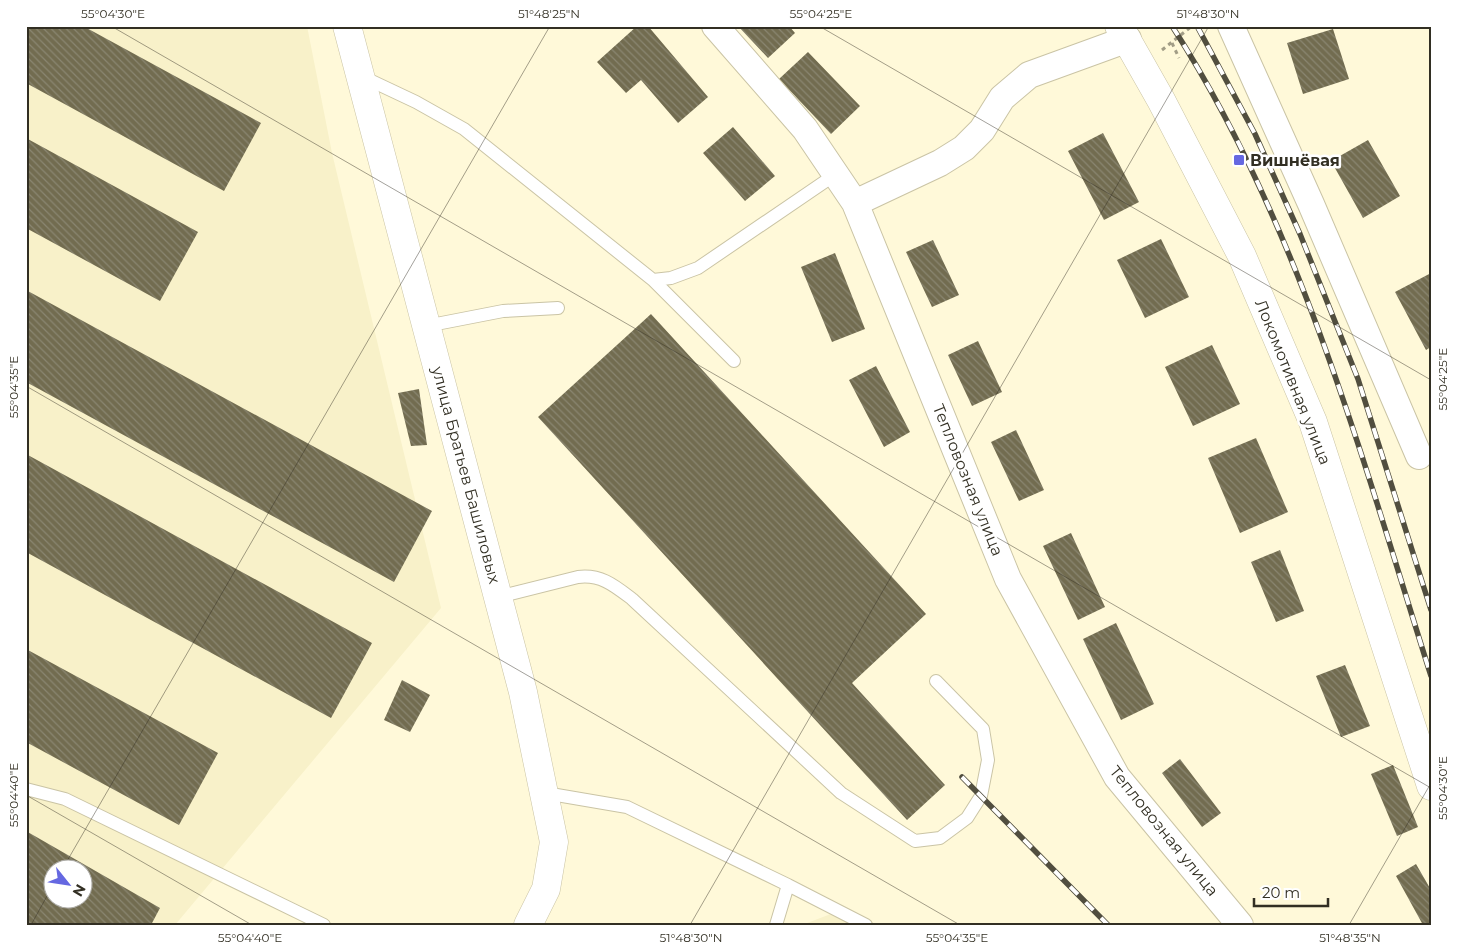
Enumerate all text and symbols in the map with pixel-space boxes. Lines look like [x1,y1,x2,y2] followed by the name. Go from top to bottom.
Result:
[81,6,145,21] text: 55°04'30"E
[518,6,580,21] text: 51°48'25"N
[790,6,852,21] text: 55°04'25"E
[1176,6,1240,21] text: 51°48'30"N
[1250,151,1340,170] place label: Вишнёвая
[1232,153,1246,167] marker: Вишнёвая
[1251,297,1335,467] street label: Локомотивная улица
[1435,348,1450,410] text: 55°04'25"E
[6,356,21,418] text: 55°04'35"E
[428,363,504,586] street label: улица Братьев Башиловых
[929,401,1007,559] street label: Тепловозная улица
[1435,756,1450,820] text: 55°04'30"E
[1106,762,1222,900] street label: Тепловозная улица
[6,763,21,827] text: 55°04'40"E
[42,858,92,908] north arrow
[1254,876,1328,908] scale bar
[69,881,90,900] text: N
[1262,883,1300,902] text: 20 m
[218,930,282,945] text: 55°04'40"E
[659,930,723,945] text: 51°48'30"N
[926,930,988,945] text: 55°04'35"E
[1319,930,1381,945] text: 51°48'35"N

